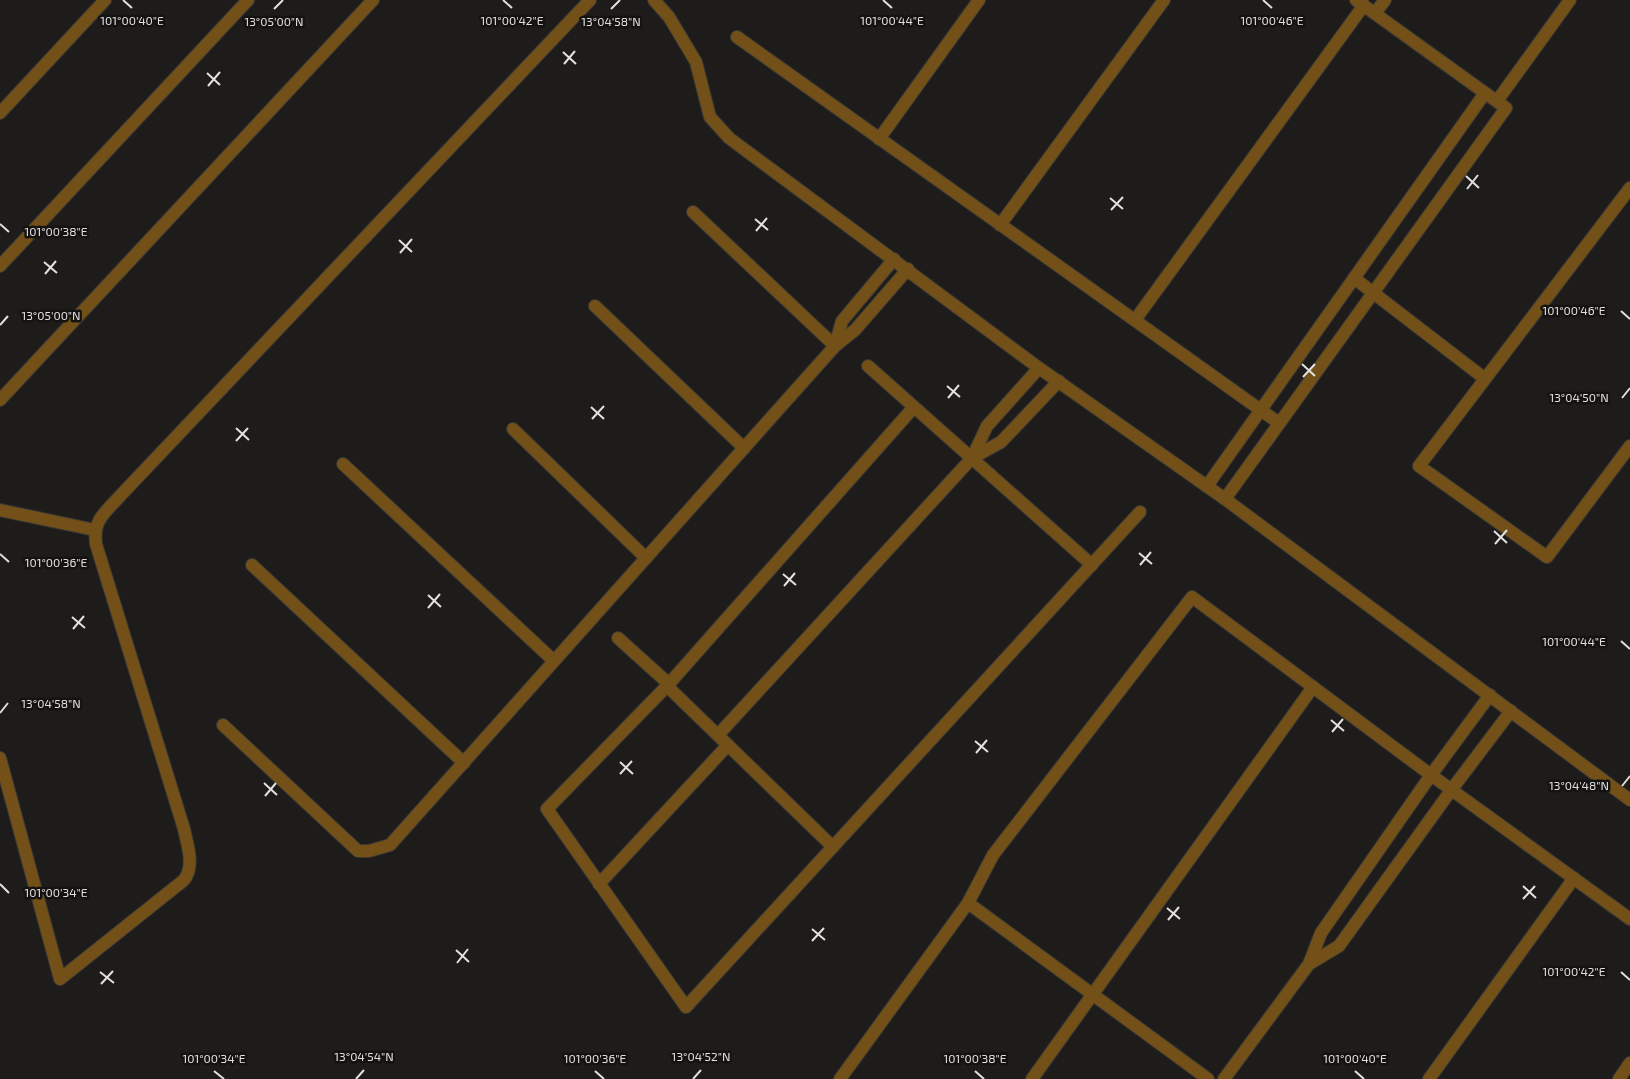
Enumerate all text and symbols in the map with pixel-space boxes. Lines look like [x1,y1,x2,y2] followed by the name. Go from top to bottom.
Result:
[100,13,164,27] text: 101°00'40"E
[481,13,544,27] text: 101°00'42"E
[860,13,924,27] text: 101°00'44"E
[1240,13,1304,27] text: 101°00'46"E
[244,14,304,28] text: 13°05'00"N
[581,14,641,28] text: 13°04'58"N
[24,224,88,238] text: 101°00'38"E
[1542,303,1606,317] text: 101°00'46"E
[21,308,81,322] text: 13°05'00"N
[1549,390,1609,404] text: 13°04'50"N
[25,555,88,569] text: 101°00'36"E
[1542,634,1606,648] text: 101°00'44"E
[21,696,81,710] text: 13°04'58"N
[1549,778,1609,792] text: 13°04'48"N
[24,885,88,899] text: 101°00'34"E
[1543,964,1606,978] text: 101°00'42"E
[334,1049,394,1063] text: 13°04'54"N
[672,1049,730,1063] text: 13°04'52"N
[182,1051,246,1065] text: 101°00'34"E
[564,1051,627,1065] text: 101°00'36"E
[943,1051,1007,1065] text: 101°00'38"E
[1323,1051,1387,1065] text: 101°00'40"E

